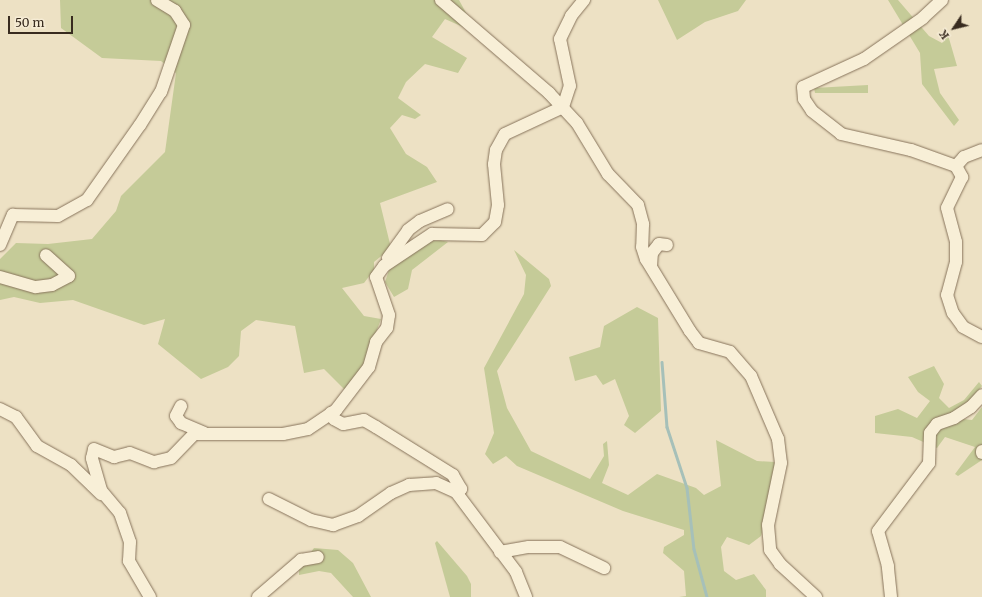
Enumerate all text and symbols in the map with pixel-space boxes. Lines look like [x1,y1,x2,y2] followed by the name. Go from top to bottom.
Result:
[10,8,75,34] scale bar
[934,8,974,48] north arrow
[15,15,44,30] text: 50 m
[936,28,952,42] text: K

